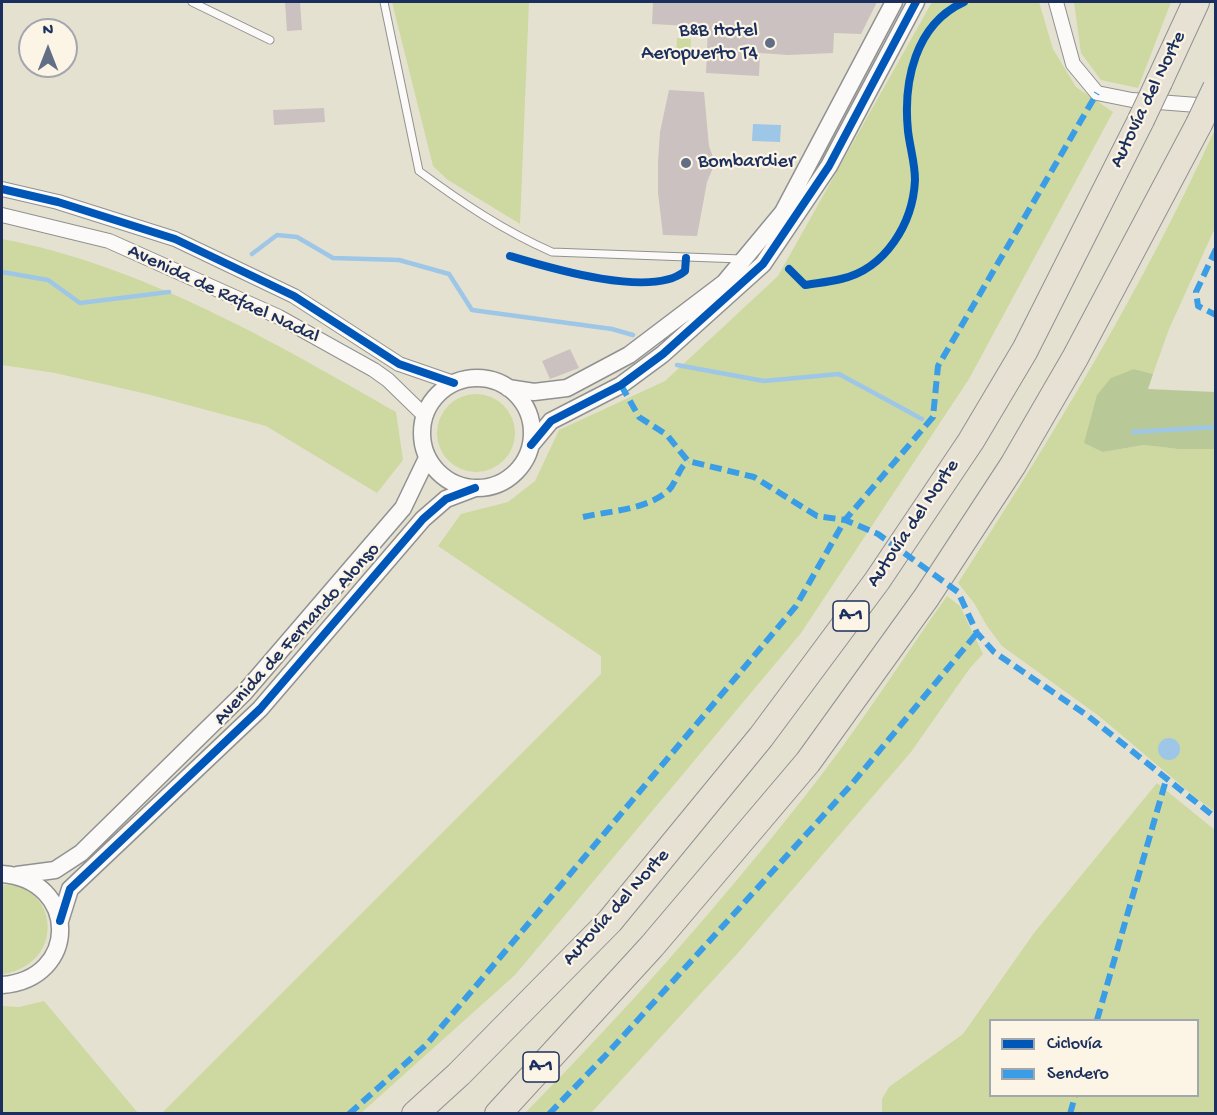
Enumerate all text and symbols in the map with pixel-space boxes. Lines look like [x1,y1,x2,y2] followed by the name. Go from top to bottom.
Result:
[18,18,78,78] north arrow
[641,20,758,67] place label: B&B Hotel Aeropuerto T4
[43,22,53,41] text: N
[1106,28,1192,172] street label: Autovía del Norte
[763,36,777,50] marker: B&B Hotel Aeropuerto T4
[698,151,795,175] place label: Bombardier
[679,156,693,170] marker: Bombardier
[123,240,323,350] street label: Avenida de Rafael Nadal
[862,456,966,592] street label: Autovía del Norte
[210,539,386,731] street label: Avenida de Fernando Alonso
[833,601,869,631] road number: A-1
[558,845,676,971] street label: Autovía del Norte
[989,1019,1199,1097] legend
[1047,1034,1102,1055] text: Ciclovía
[523,1052,559,1082] road number: A-1
[1047,1064,1109,1085] text: Sendero

